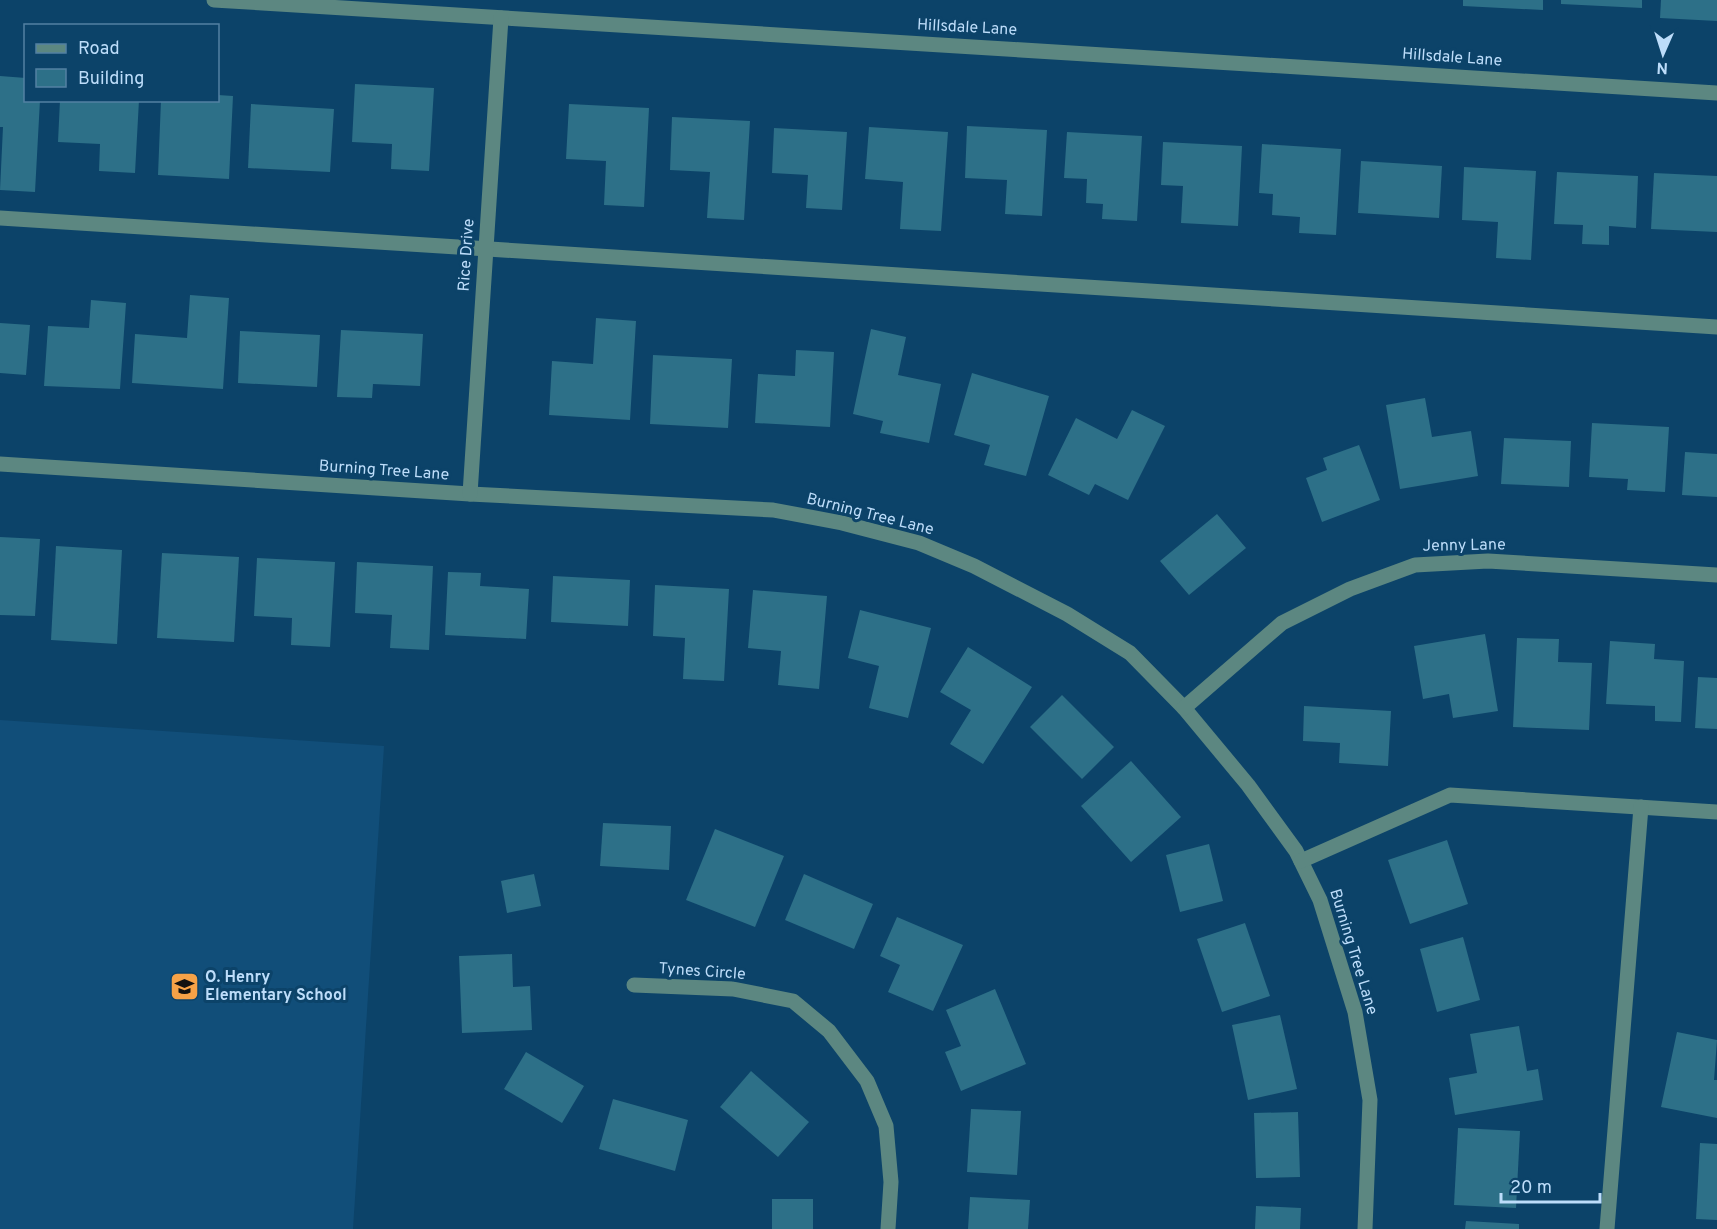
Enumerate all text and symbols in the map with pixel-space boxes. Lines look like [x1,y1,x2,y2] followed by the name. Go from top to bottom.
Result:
[916,15,1018,41] street label: Hillsdale Lane
[24,24,219,102] legend
[1633,24,1693,84] north arrow
[78,38,120,61] text: Road
[1401,45,1503,71] street label: Hillsdale Lane
[1656,57,1669,77] text: N
[78,68,144,91] text: Building
[454,218,480,292] street label: Rice Drive
[318,456,450,486] street label: Burning Tree Lane
[804,489,936,541] street label: Burning Tree Lane
[1422,535,1506,557] street label: Jenny Lane
[1324,887,1382,1017] street label: Burning Tree Lane
[658,959,746,985] street label: Tynes Circle
[205,968,347,1006] place label: O. Henry Elementary School
[168,971,200,1003] school or university icon: O. Henry Elementary School
[1501,1166,1600,1204] scale bar
[1510,1177,1552,1200] text: 20 m

